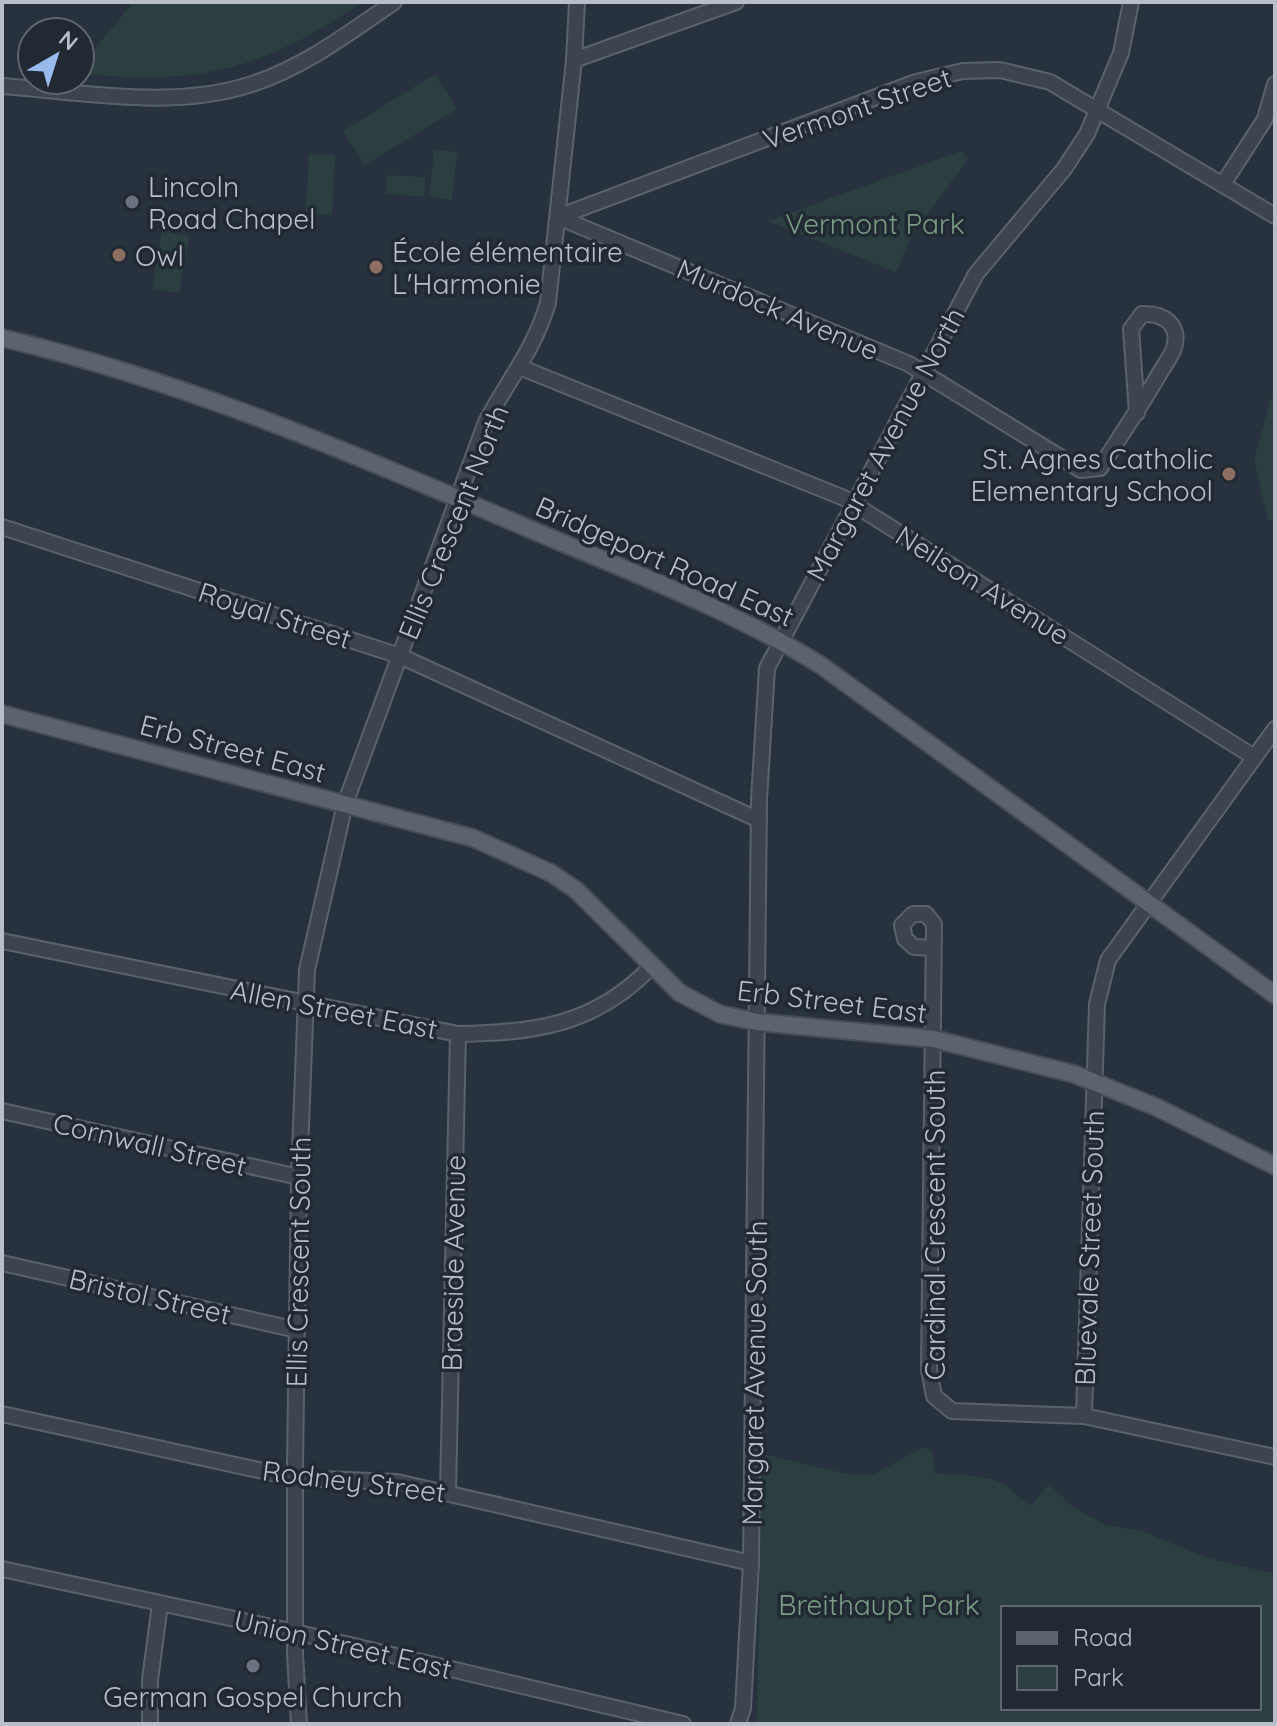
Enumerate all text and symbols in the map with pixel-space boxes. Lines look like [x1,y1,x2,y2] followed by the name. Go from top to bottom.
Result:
[16,16,96,96] north arrow
[53,24,84,56] text: N
[758,59,956,157] street label: Vermont Street
[148,169,316,236] place label: Lincoln Road Chapel
[123,193,141,211] marker: Lincoln Road Chapel
[785,206,965,241] park label: Vermont Park
[392,234,623,301] place label: École élémentaire L'Harmonie
[135,238,184,273] place label: Owl
[110,246,128,264] marker: Owl
[672,251,884,367] street label: Murdock Avenue
[367,258,385,276] marker: École élémentaire L'Harmonie
[798,301,972,587] street label: Margaret Avenue North
[390,400,516,644] street label: Ellis Crescent North
[970,441,1213,508] place label: St. Agnes Catholic Elementary School
[1220,465,1238,483] marker: St. Agnes Catholic Elementary School
[530,488,800,634] street label: Bridgeport Road East
[890,518,1076,652] street label: Neilson Avenue
[194,574,356,656] street label: Royal Street
[136,706,330,790] street label: Erb Street East
[228,972,440,1046] street label: Allen Street East
[735,972,929,1030] street label: Erb Street East
[917,1070,952,1380] street label: Cardinal Crescent South
[50,1105,250,1183] street label: Cornwall Street
[1067,1110,1111,1386] street label: Bluevale Street South
[278,1136,318,1388] street label: Ellis Crescent South
[434,1154,472,1372] street label: Braeside Avenue
[734,1220,774,1526] street label: Margaret Avenue South
[66,1260,234,1332] street label: Bristol Street
[260,1452,448,1510] street label: Rodney Street
[778,1587,980,1622] park label: Breithaupt Park
[231,1602,455,1686] street label: Union Street East
[1001,1606,1261,1710] legend
[1073,1622,1133,1652] text: Road
[244,1657,262,1675] marker: German Gospel Church
[1073,1662,1124,1692] text: Park
[103,1679,403,1714] place label: German Gospel Church

